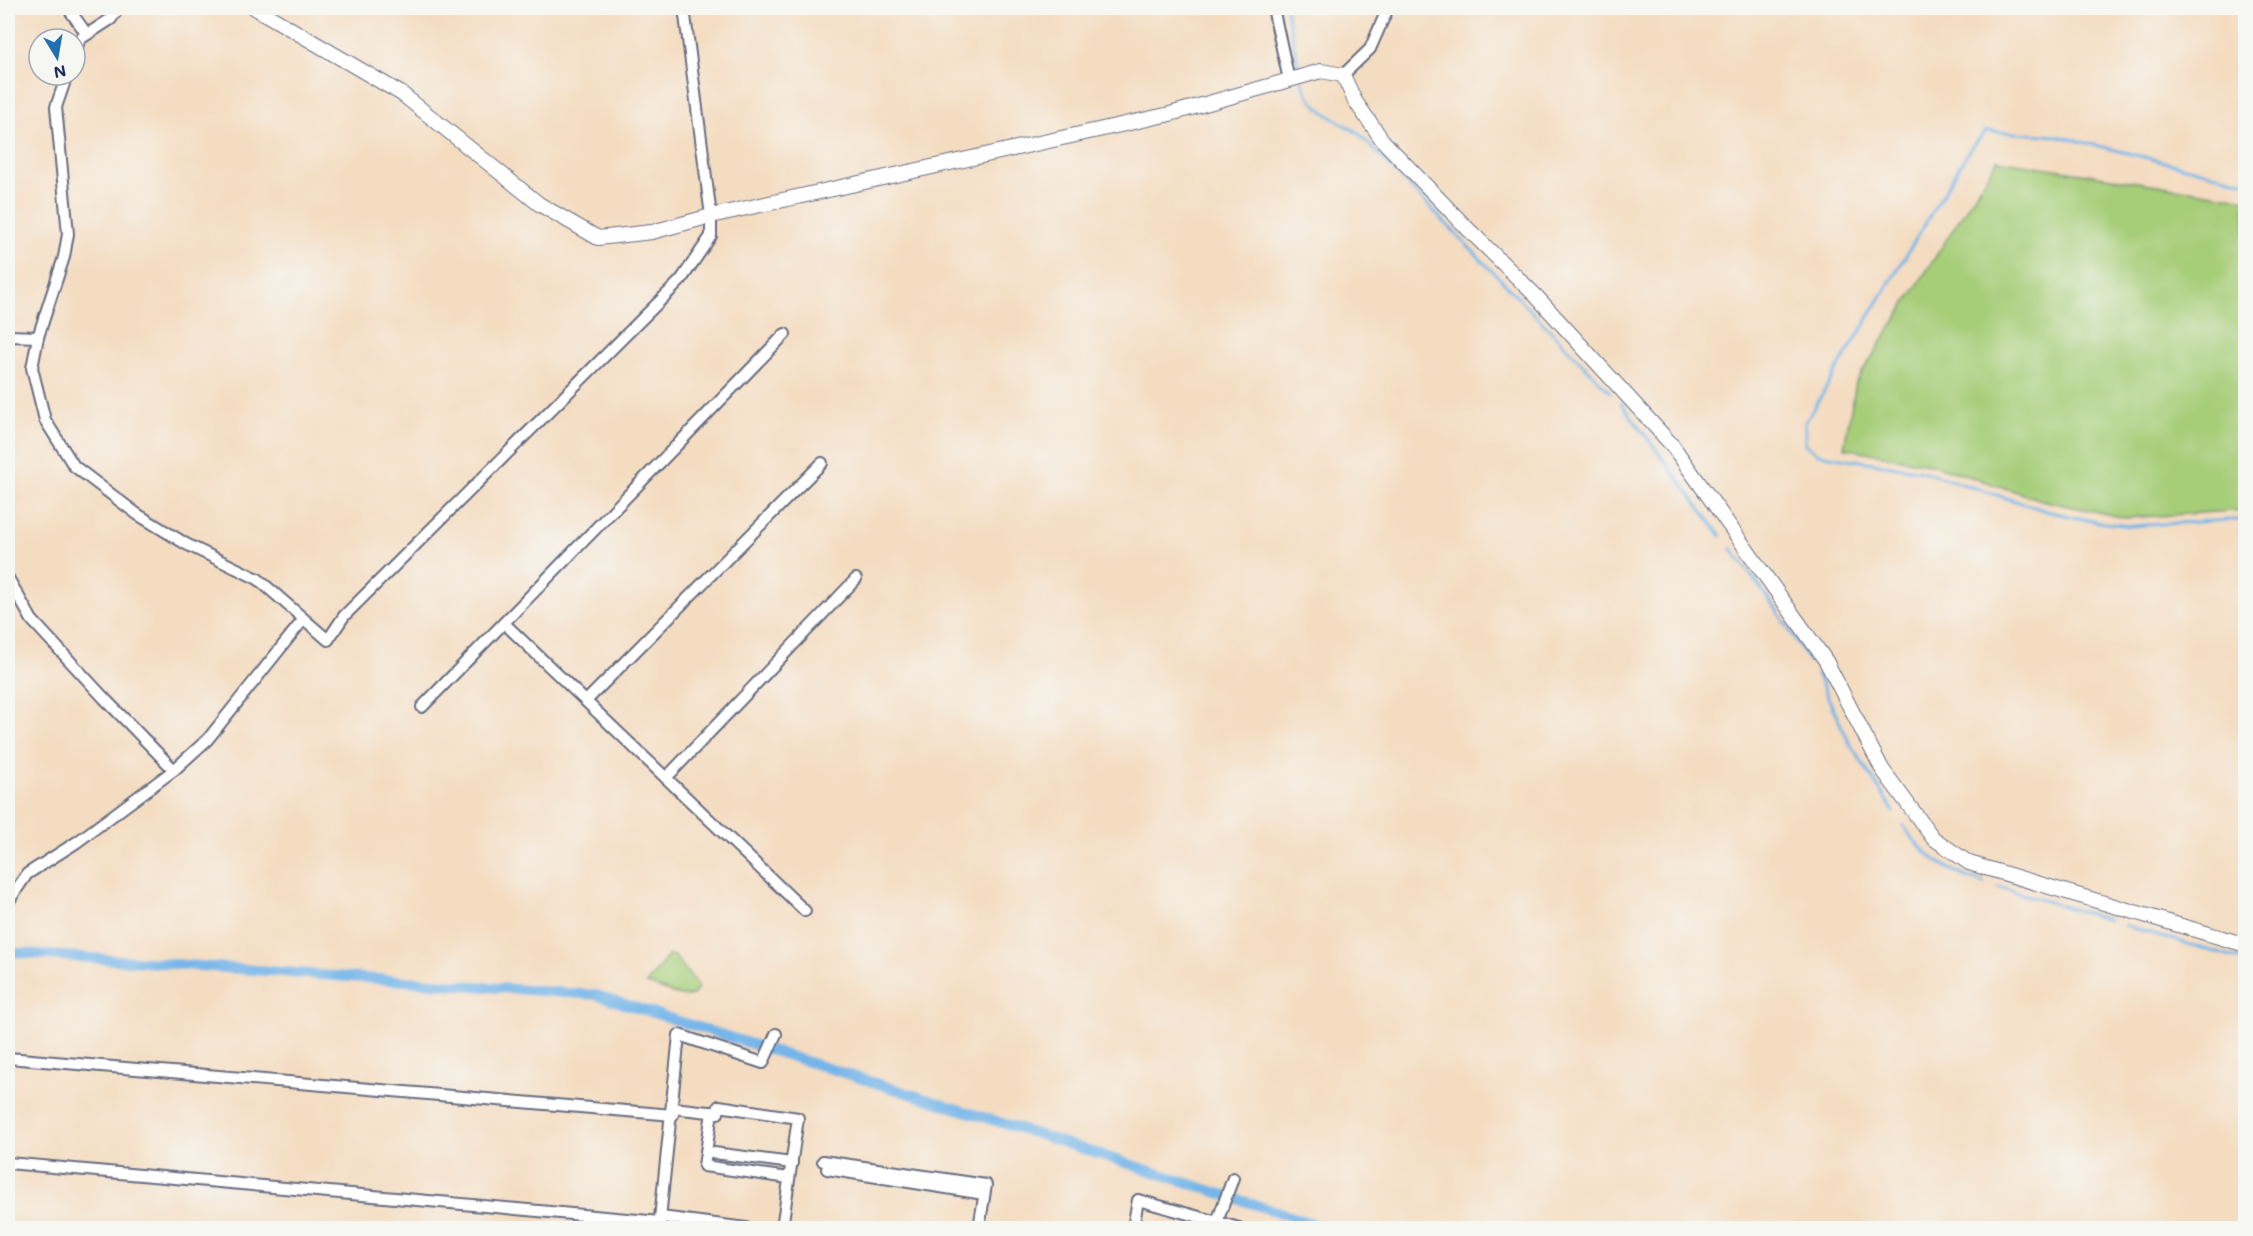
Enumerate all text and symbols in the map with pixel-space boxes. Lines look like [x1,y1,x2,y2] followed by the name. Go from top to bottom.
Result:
[27,27,87,87] north arrow
[52,61,68,84] text: N

